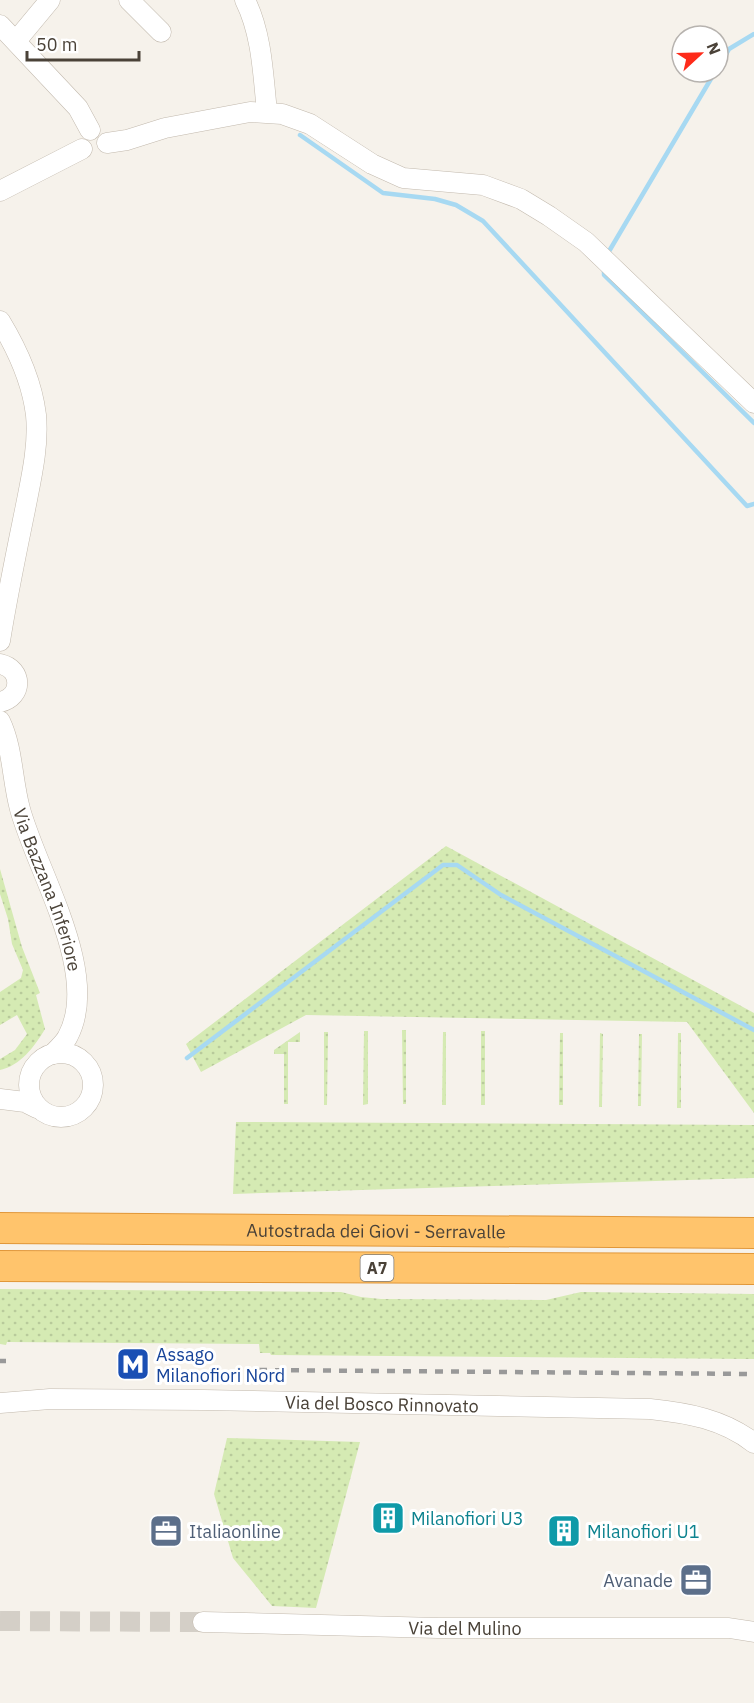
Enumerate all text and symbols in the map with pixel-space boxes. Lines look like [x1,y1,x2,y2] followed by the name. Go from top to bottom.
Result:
[27,24,140,62] scale bar
[670,24,730,84] north arrow
[36,33,78,56] text: 50 m
[702,39,725,58] text: N
[9,805,87,973] street label: Via Bazzana Inferiore
[246,1218,506,1243] street label: Autostrada dei Giovi - Serravalle
[360,1255,394,1281] road number: A7
[156,1343,285,1387] place label: Assago Milanofiori Nord
[115,1346,151,1382] metro station icon: Assago Milanofiori Nord
[285,1390,479,1417] street label: Via del Bosco Rinnovato
[370,1500,406,1536] building icon: Milanofiori U3
[411,1507,523,1530] place label: Milanofiori U3
[148,1513,184,1549] office icon: Italiaonline
[546,1513,582,1549] building icon: Milanofiori U1
[189,1520,281,1543] place label: Italiaonline
[587,1520,699,1543] place label: Milanofiori U1
[678,1562,714,1598] office icon: Avanade
[603,1569,673,1592] place label: Avanade
[408,1616,522,1640] street label: Via del Mulino

